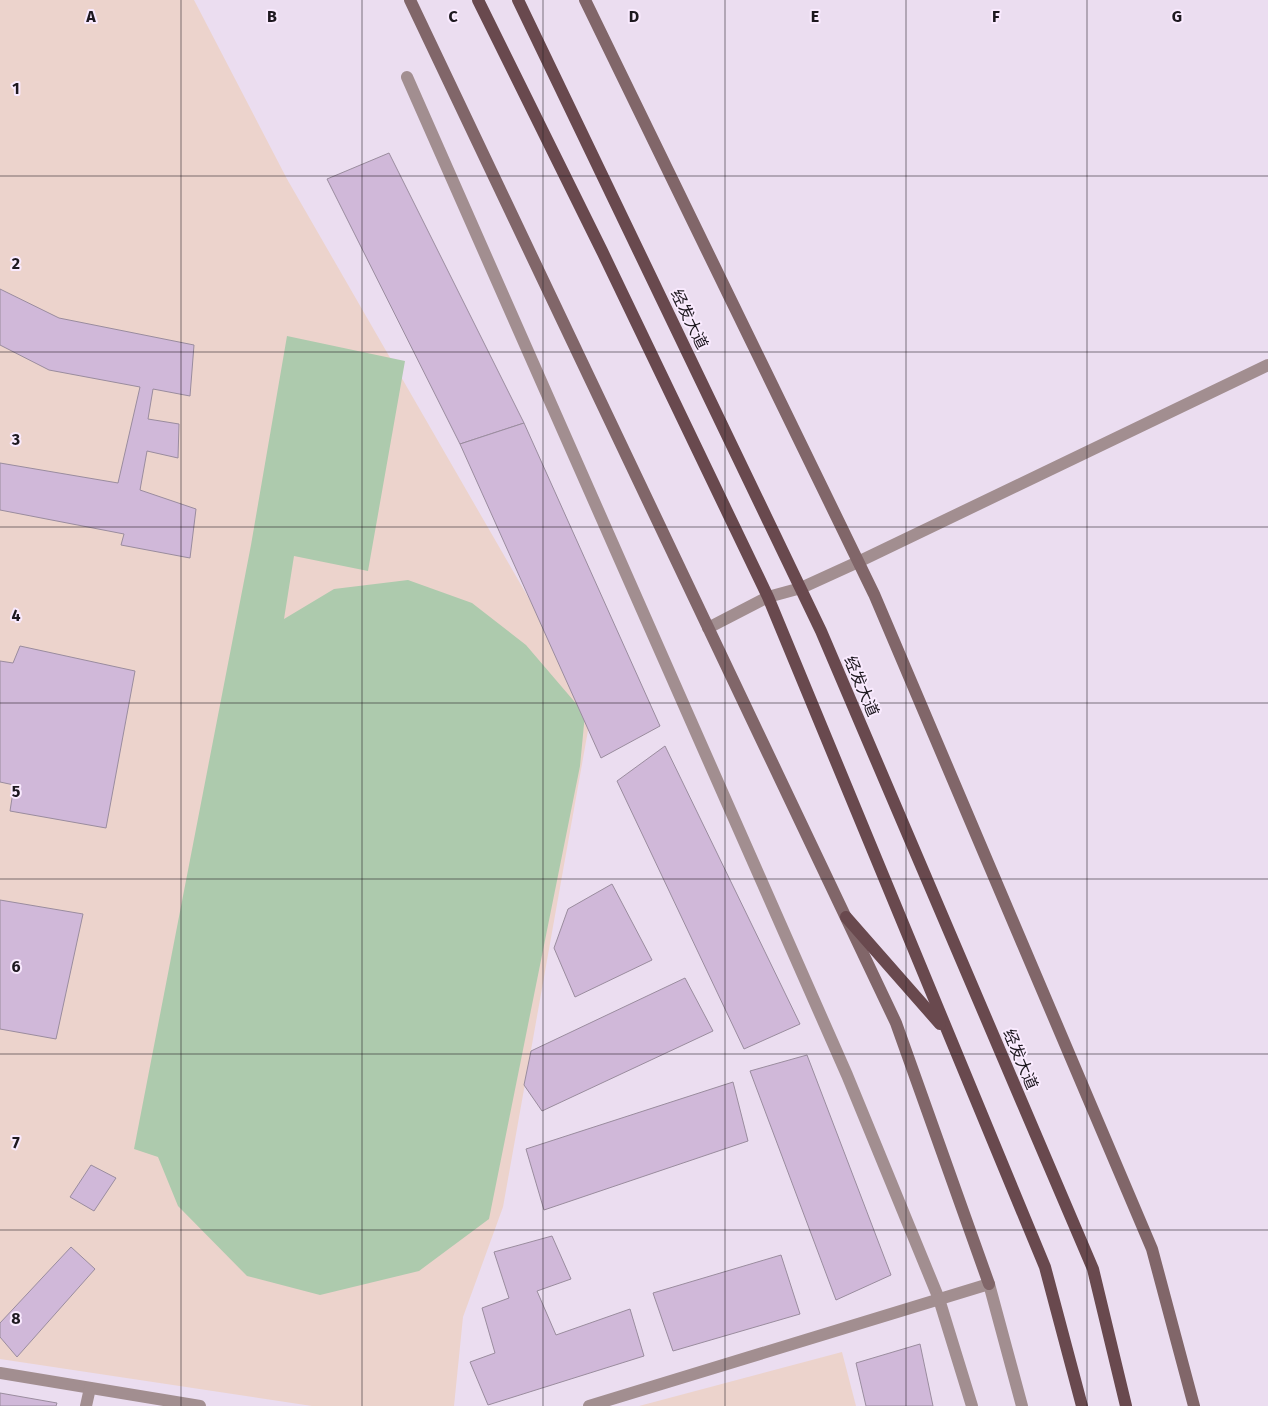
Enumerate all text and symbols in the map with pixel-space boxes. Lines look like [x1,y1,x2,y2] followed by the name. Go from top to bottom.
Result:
[85,7,96,26] text: A
[267,7,277,26] text: B
[448,7,458,26] text: C
[629,7,639,26] text: D
[811,7,819,26] text: E
[992,7,1000,26] text: F
[1172,7,1182,26] text: G
[12,79,20,98] text: 1
[12,254,20,273] text: 2
[667,286,712,352] street label: 经发大道
[11,430,20,449] text: 3
[11,606,21,625] text: 4
[840,653,883,719] street label: 经发大道
[12,782,21,801] text: 5
[11,957,21,976] text: 6
[999,1026,1042,1092] street label: 经发大道
[12,1133,20,1152] text: 7
[11,1309,21,1328] text: 8

